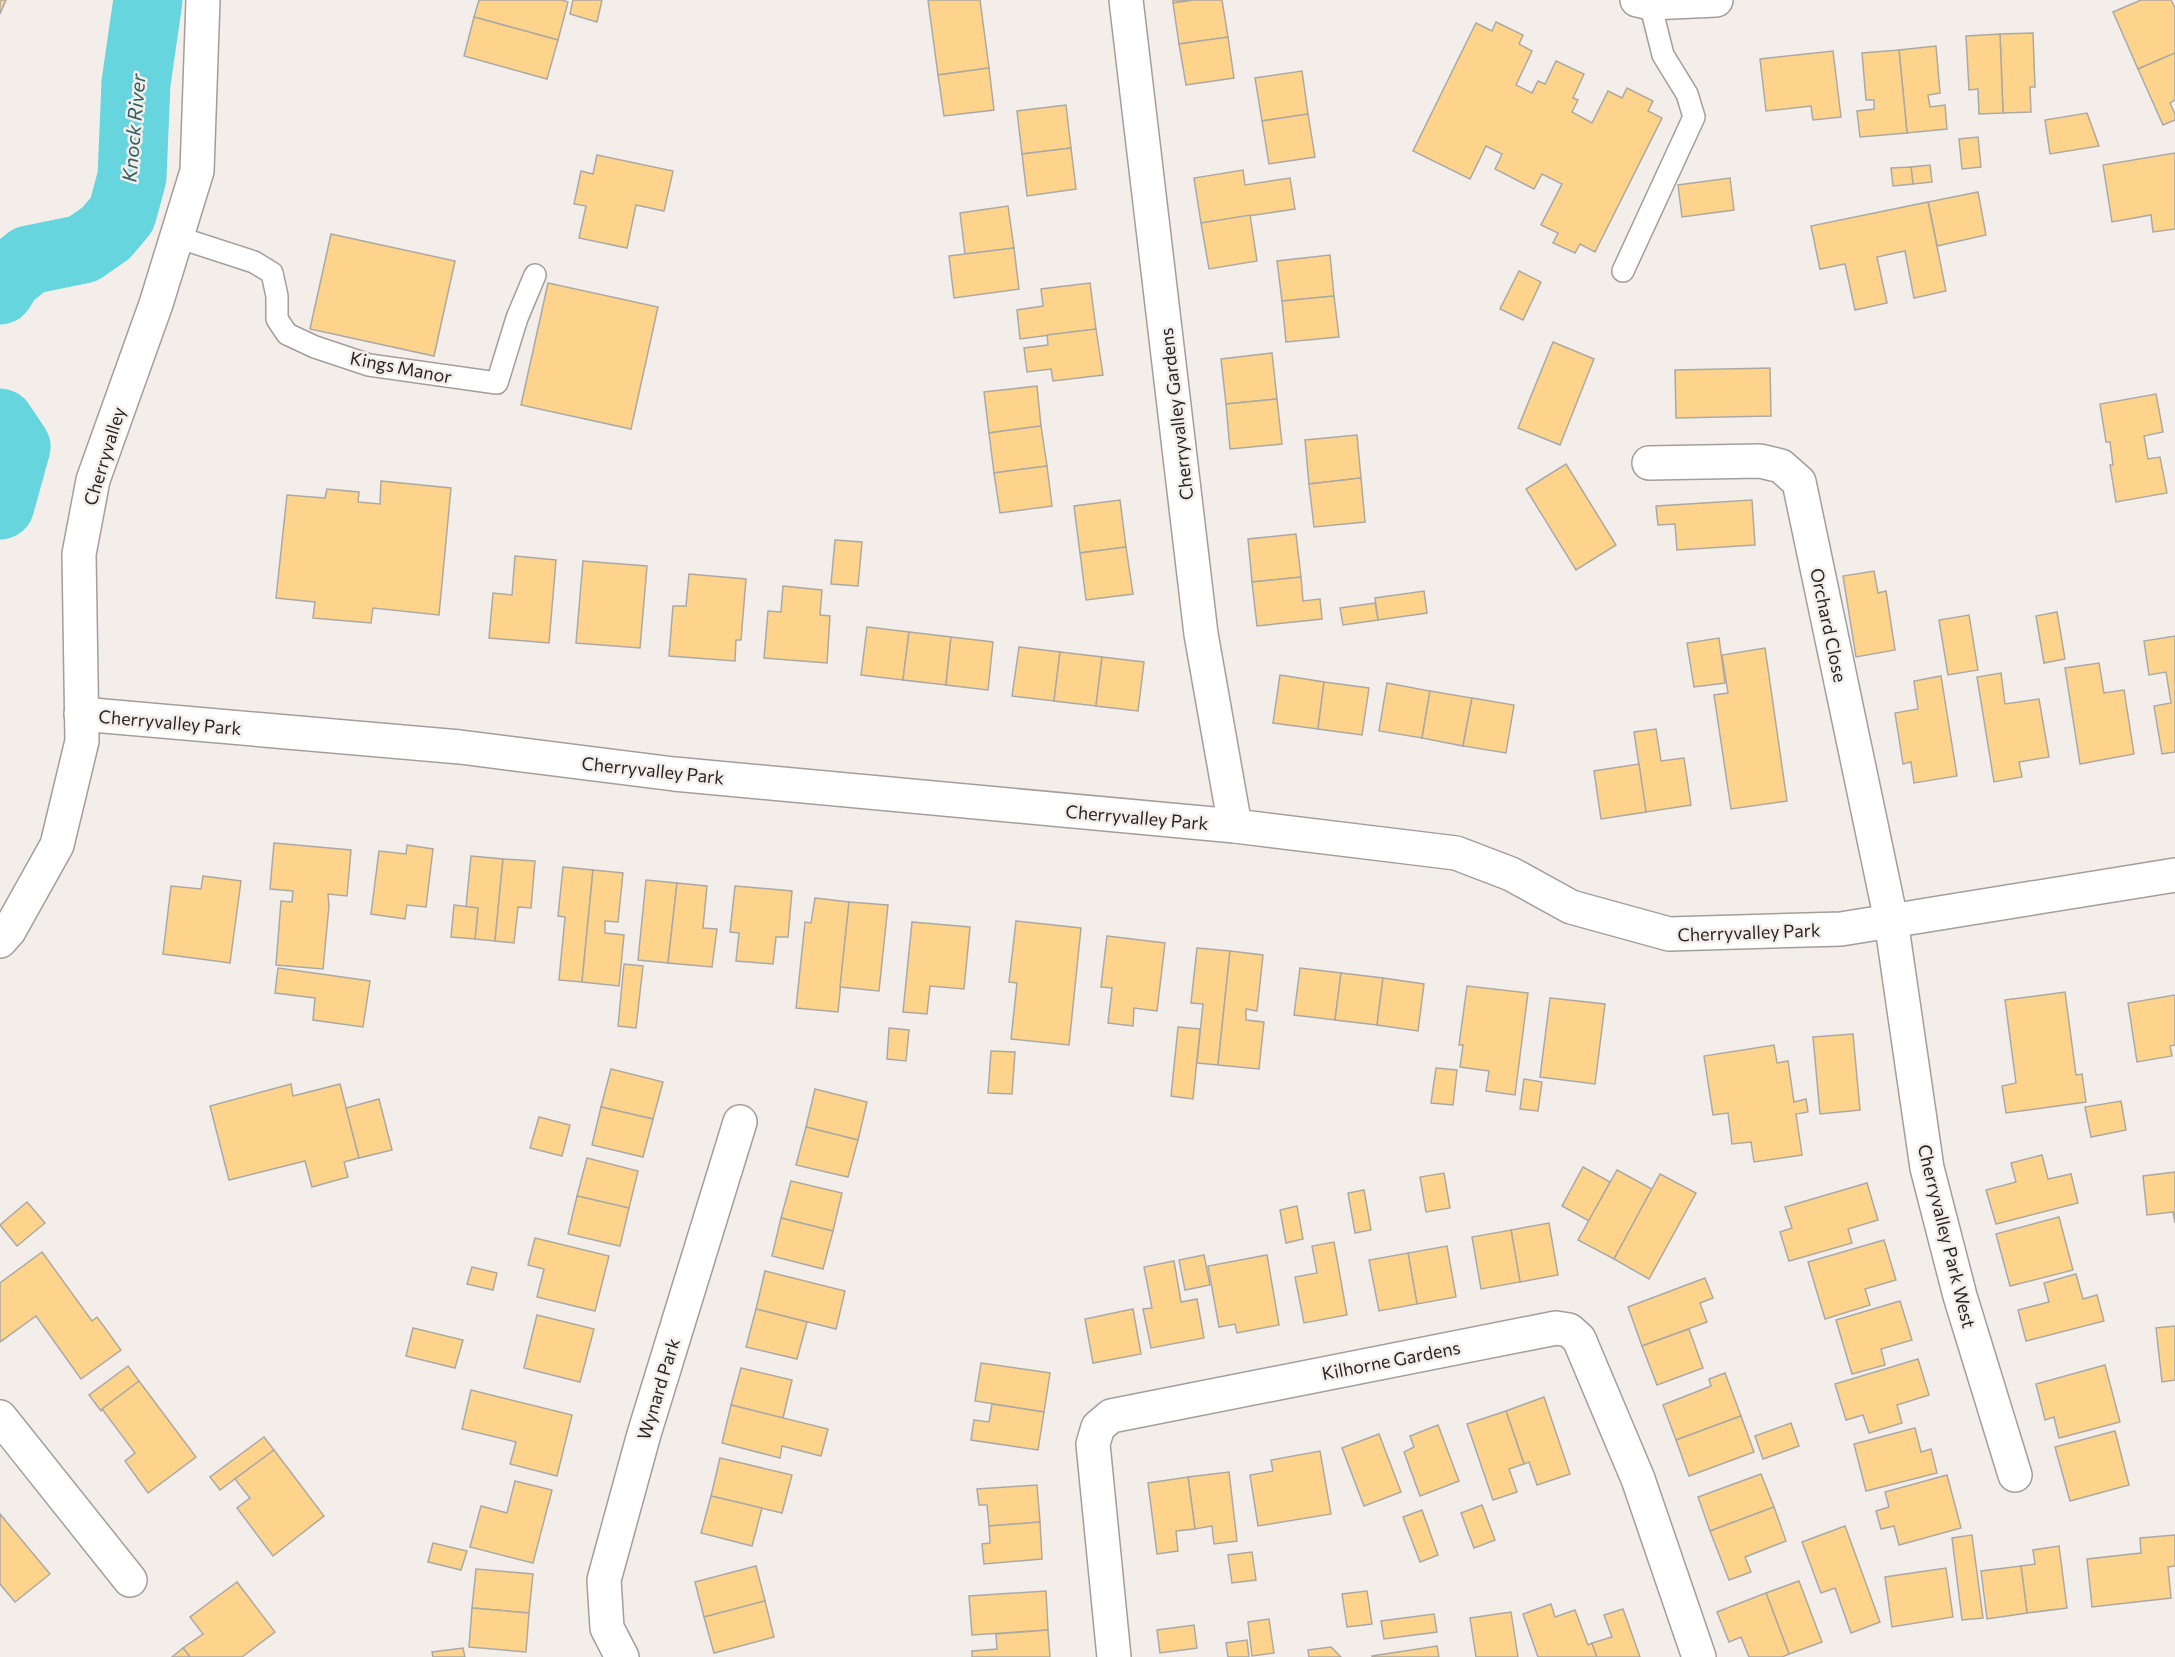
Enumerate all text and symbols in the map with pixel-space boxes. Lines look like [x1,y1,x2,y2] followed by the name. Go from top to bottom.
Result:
[116,72,150,183] water label: Knock River
[1155,327,1197,501] street label: Cherryvalley Gardens
[348,346,454,388] street label: Kings Manor
[79,404,129,508] street label: Cherryvalley
[1806,566,1852,684] street label: Orchard Close
[98,705,242,739] street label: Cherryvalley Park
[581,752,726,788] street label: Cherryvalley Park
[1065,800,1209,834] street label: Cherryvalley Park
[1677,919,1821,945] street label: Cherryvalley Park
[1914,1142,1980,1330] street label: Cherryvalley Park West
[632,1335,684,1443] street label: Wynard Park
[1320,1336,1462,1384] street label: Kilhorne Gardens

